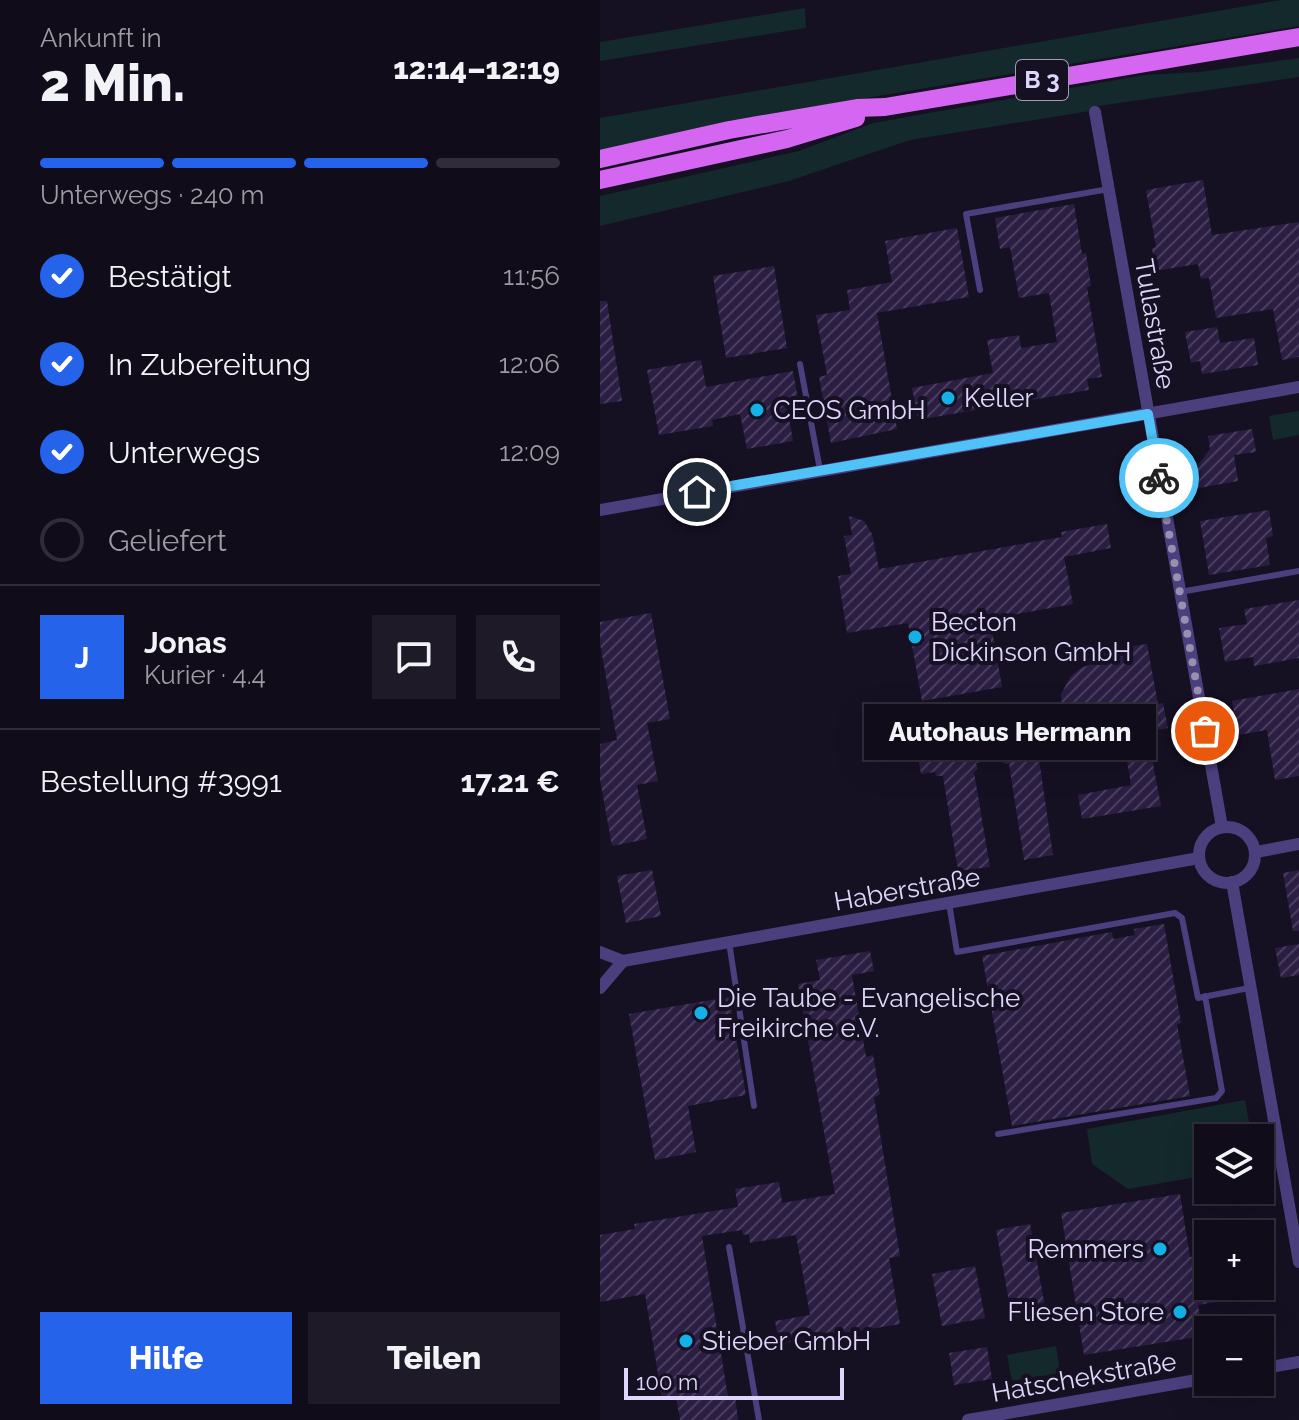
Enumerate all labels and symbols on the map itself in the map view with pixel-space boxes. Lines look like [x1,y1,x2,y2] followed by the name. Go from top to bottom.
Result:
[1016,60,1068,100] road number: B 3
[1129,257,1181,391] street label: Tullastraße
[964,383,1034,413] place label: Keller
[939,389,957,407] marker: Keller
[773,395,926,425] place label: CEOS GmbH
[748,401,766,419] marker: CEOS GmbH
[1119,438,1199,518] courier
[663,458,731,526] pin
[931,607,1131,667] place label: Becton Dickinson GmbH
[906,628,924,646] marker: Becton Dickinson GmbH
[1171,697,1239,765] pin
[865,703,1157,759] callout: Autohaus Hermann
[832,861,982,917] street label: Haberstraße
[717,983,1020,1043] place label: Die Taube - Evangelische Freikirche e.V.
[692,1004,710,1022] marker: Die Taube - Evangelische Freikirche e.V.
[1027,1234,1144,1264] place label: Remmers
[1151,1240,1169,1258] marker: Remmers
[1008,1297,1164,1327] place label: Fliesen Store
[1171,1303,1189,1321] marker: Fliesen Store
[702,1326,871,1356] place label: Stieber GmbH
[677,1332,695,1350] marker: Stieber GmbH
[989,1346,1179,1408] street label: Hatschekstraße
[624,1364,844,1400] scale bar

